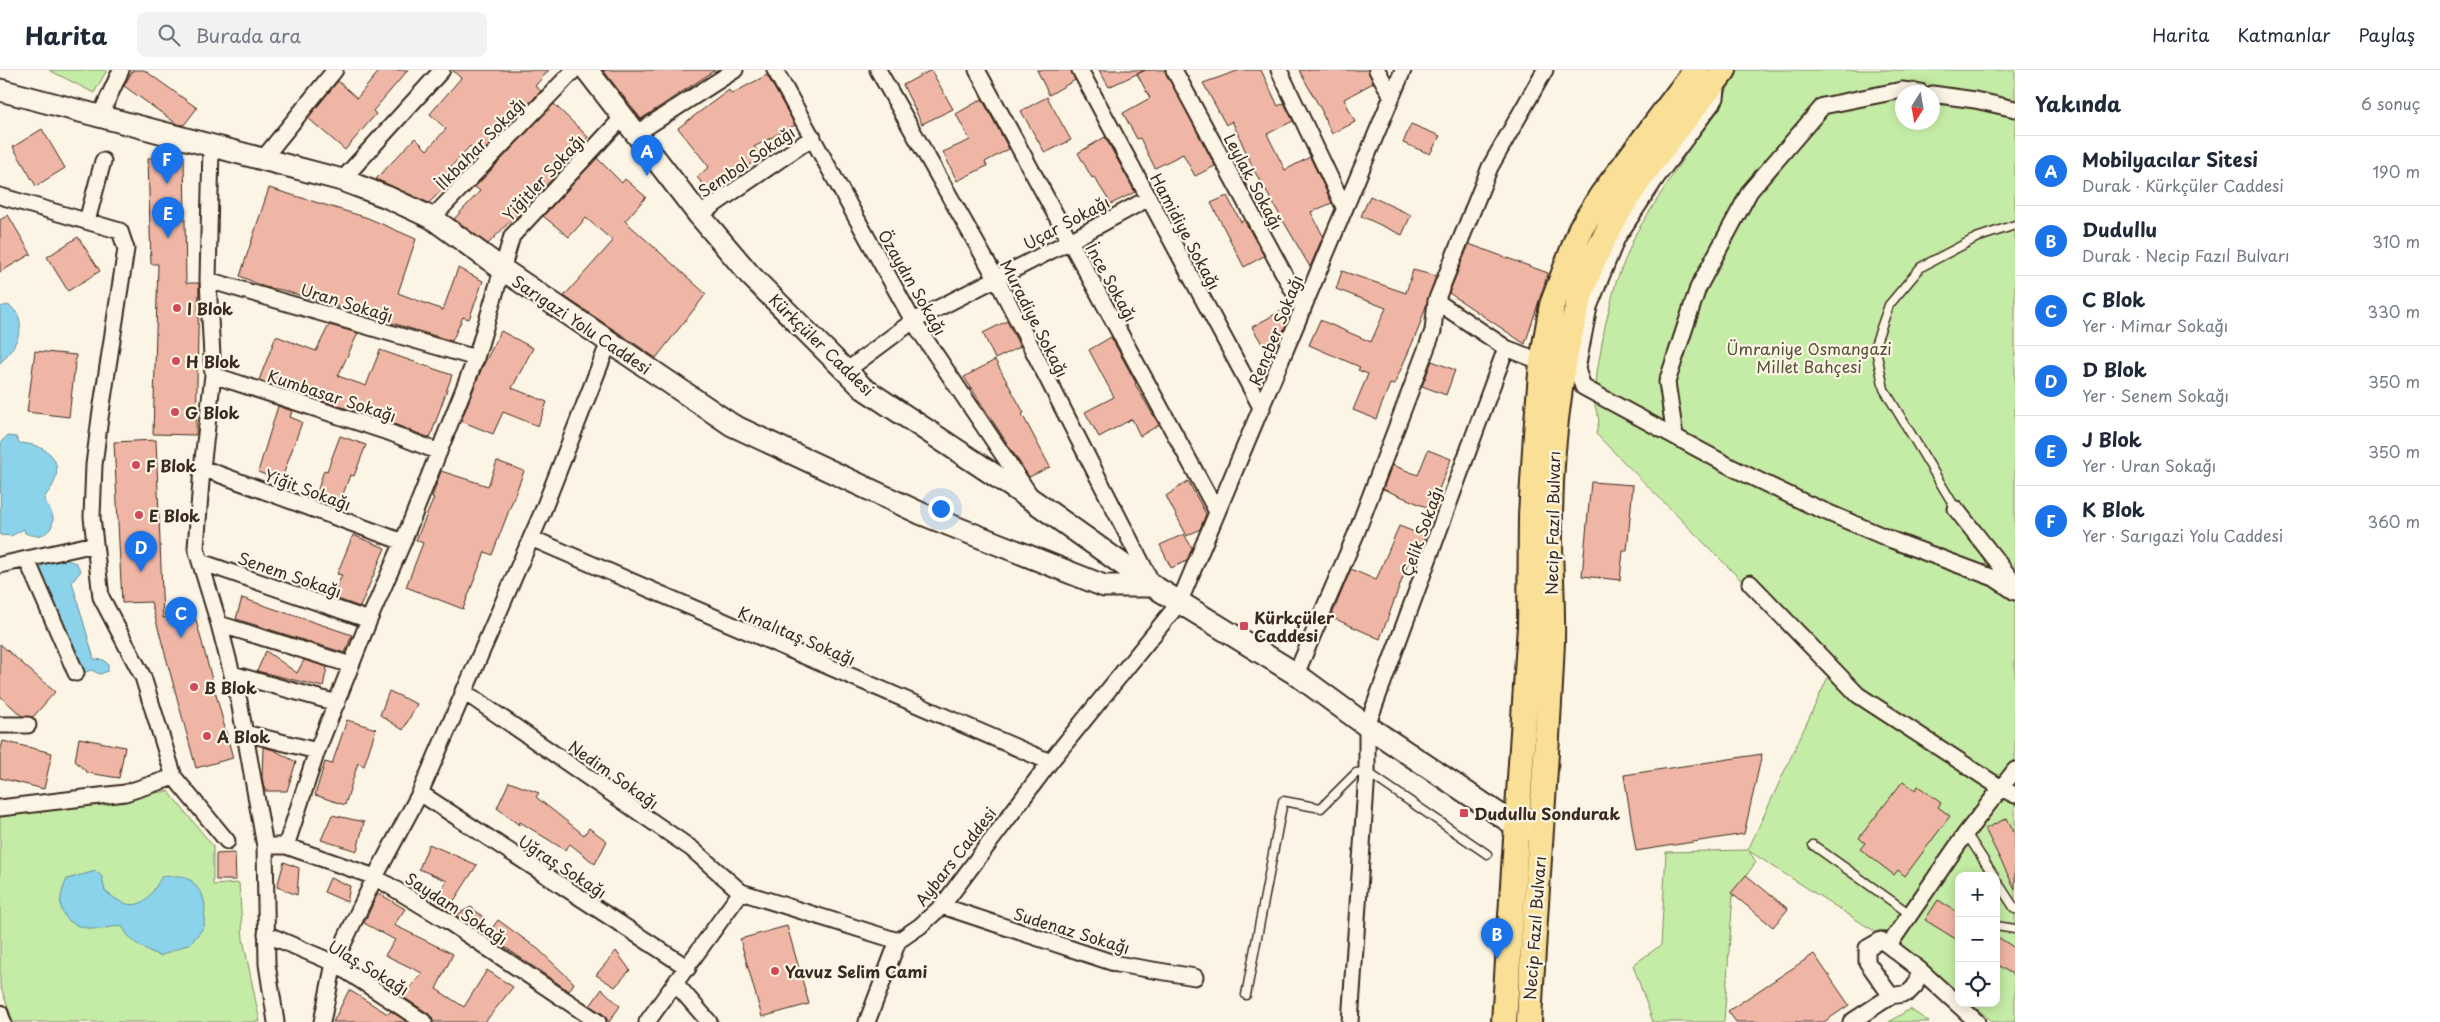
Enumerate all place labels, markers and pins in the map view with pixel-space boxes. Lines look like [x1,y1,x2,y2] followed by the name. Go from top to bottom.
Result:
[631,135,663,176] pin: A
[151,143,183,184] pin: F
[152,197,184,238] pin: E
[187,296,233,320] place label: I Blok
[171,302,183,314] marker: I Blok
[186,349,240,373] place label: H Blok
[170,355,182,367] marker: H Blok
[185,400,240,424] place label: G Blok
[169,406,181,418] marker: G Blok
[146,453,197,477] place label: F Blok
[130,459,142,471] marker: F Blok
[149,503,200,527] place label: E Blok
[133,509,145,521] marker: E Blok
[125,531,157,572] pin: D
[165,597,197,638] pin: C
[1254,605,1335,647] place label: Kürkçüler Caddesi
[1238,620,1250,632] marker: Kürkçüler Caddesi
[204,675,257,699] place label: B Blok
[188,681,200,693] marker: B Blok
[216,724,270,748] place label: A Blok
[201,730,213,742] marker: A Blok
[1474,801,1620,825] place label: Dudullu Sondurak
[1458,807,1470,819] marker: Dudullu Sondurak
[1481,918,1513,959] pin: B
[785,959,927,983] place label: Yavuz Selim Cami
[769,965,781,977] marker: Yavuz Selim Cami

